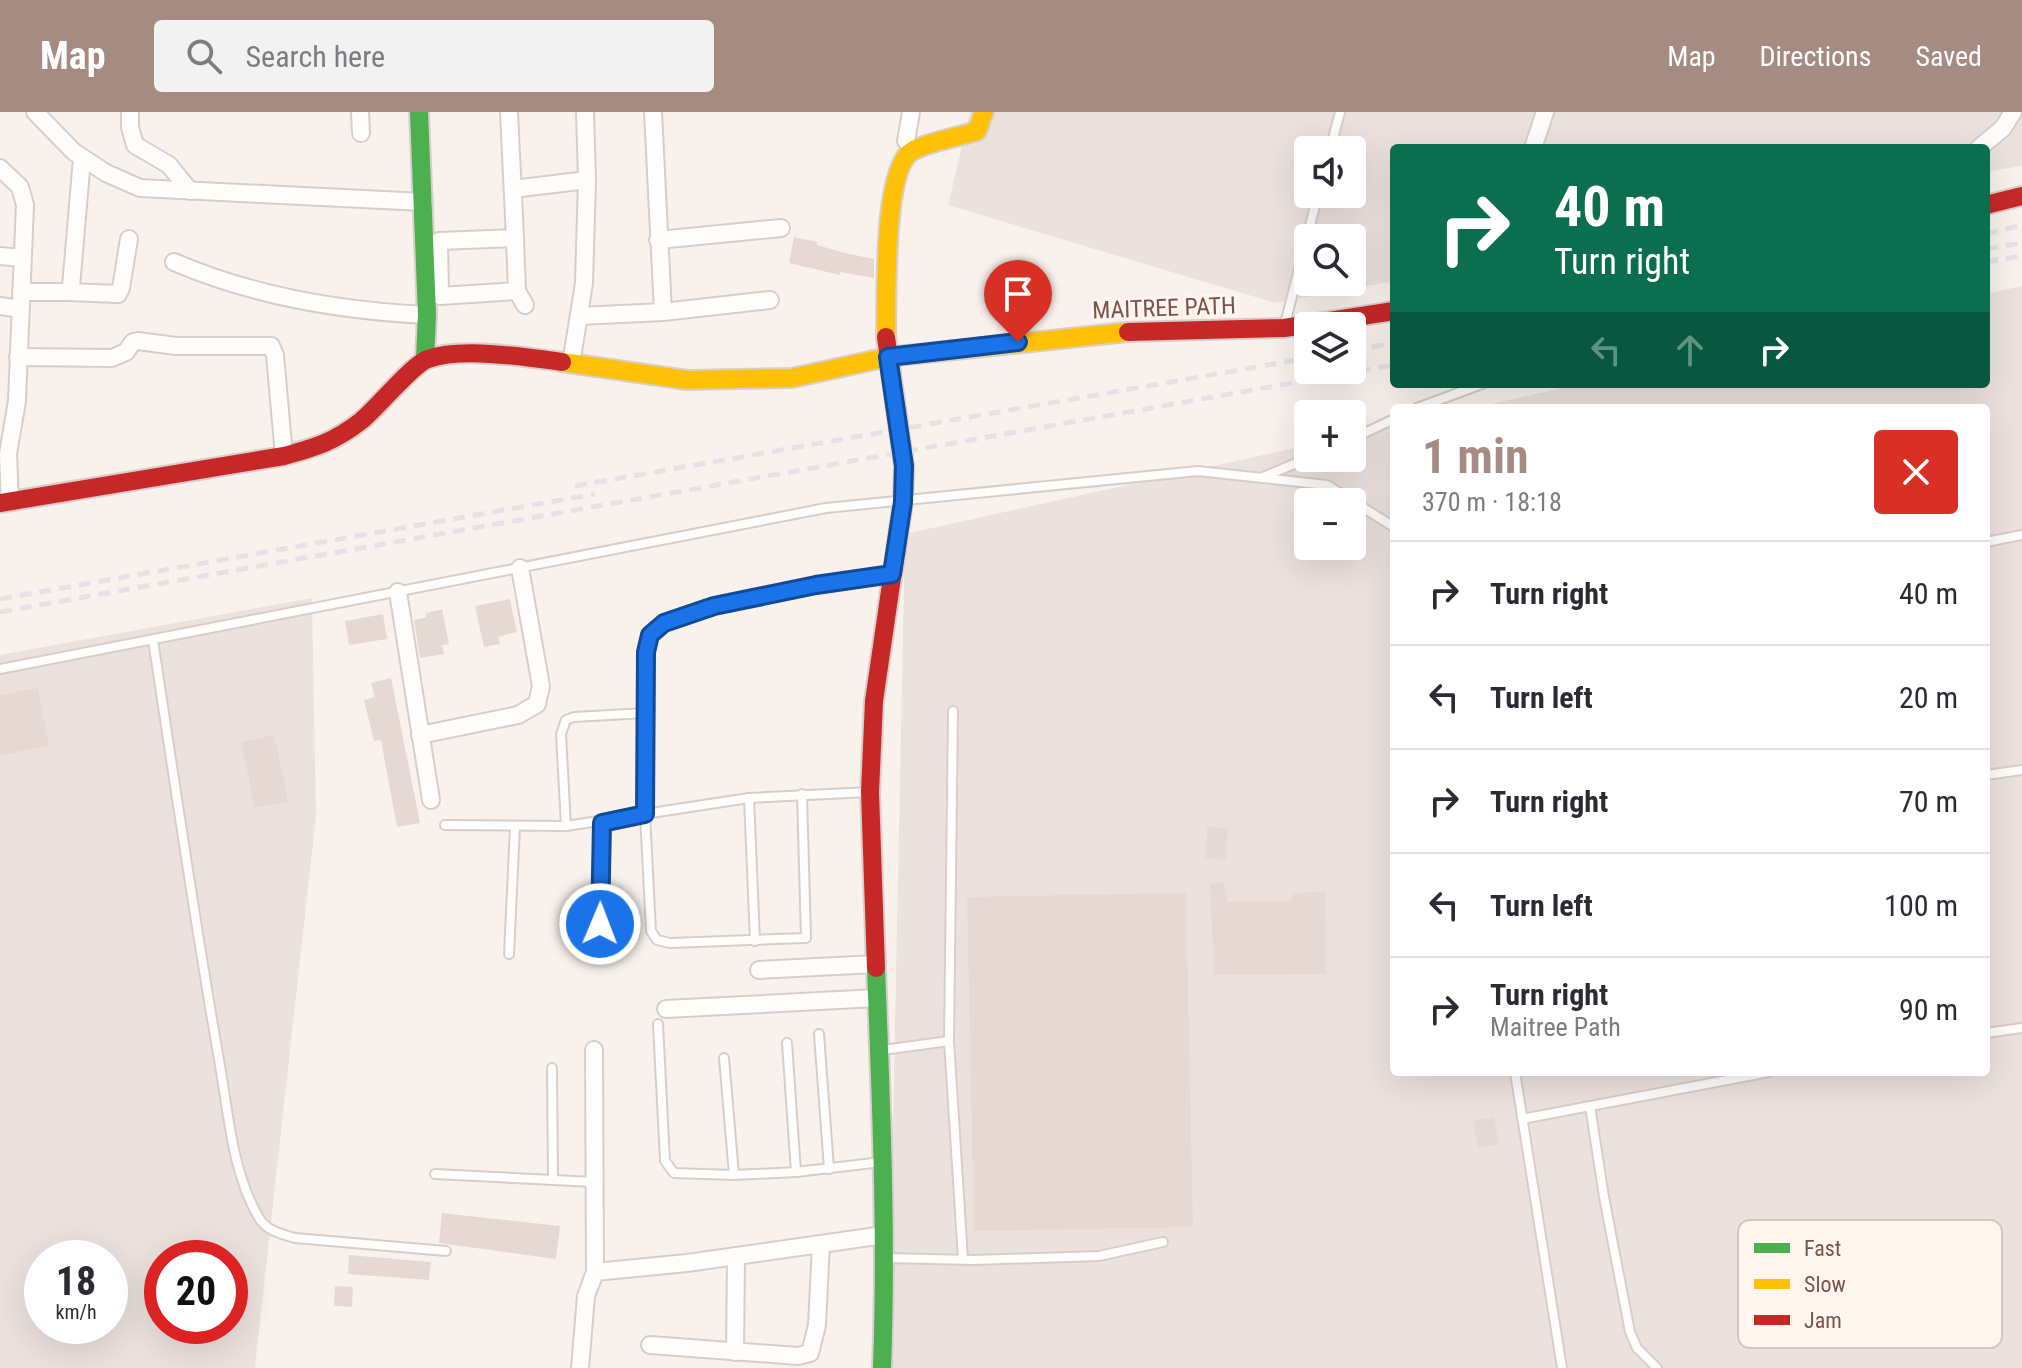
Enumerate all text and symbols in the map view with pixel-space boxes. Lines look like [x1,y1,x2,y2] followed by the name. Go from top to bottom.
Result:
[154,20,714,92] search box
[40,34,106,78] text: Map
[182,34,226,78] icon: search
[246,39,385,74] text: Search here
[1667,40,1716,73] text: Map
[1760,40,1871,73] text: Directions
[1915,40,1982,73] text: Saved
[1294,136,1366,560] map controls
[1294,136,1366,208] button: sound
[1554,174,1665,240] text: 40 m
[1422,176,1526,280] icon: right
[1294,224,1366,296] button: search
[1554,241,1690,283] text: Turn right
[984,260,1052,342] pin
[996,272,1040,316] icon: arrive
[1092,291,1236,325] street label: MAITREE PATH
[1294,312,1366,384] button: layers
[1584,328,1628,372] icon: left
[1668,328,1712,372] icon: ahead
[1752,328,1796,372] icon: right
[1294,400,1366,472] button: +
[1422,428,1529,485] text: 1 min
[1874,430,1958,514] button: close
[1422,487,1562,517] text: 370 m · 18:18
[1294,488,1366,560] button: −
[1422,571,1466,615] icon: right
[1490,576,1608,611] text: Turn right
[1899,576,1958,611] text: 40 m
[1422,675,1466,719] icon: left
[1490,680,1593,715] text: Turn left
[1899,680,1958,715] text: 20 m
[1422,779,1466,823] icon: right
[1490,784,1608,819] text: Turn right
[1899,784,1958,819] text: 70 m
[558,882,642,966] position arrow
[1422,883,1466,927] icon: left
[1490,888,1593,923] text: Turn left
[1884,888,1958,923] text: 100 m
[1490,977,1608,1012] text: Turn right
[1422,987,1466,1031] icon: right
[1899,992,1958,1027] text: 90 m
[1490,1012,1621,1042] text: Maitree Path
[1738,1220,2002,1348] legend
[1804,1236,1841,1261] text: Fast
[144,1240,248,1344] speed limit sign: 20
[56,1258,96,1305] text: 18
[1804,1272,1846,1297] text: Slow
[55,1300,97,1324] text: km/h
[1804,1308,1842,1333] text: Jam

